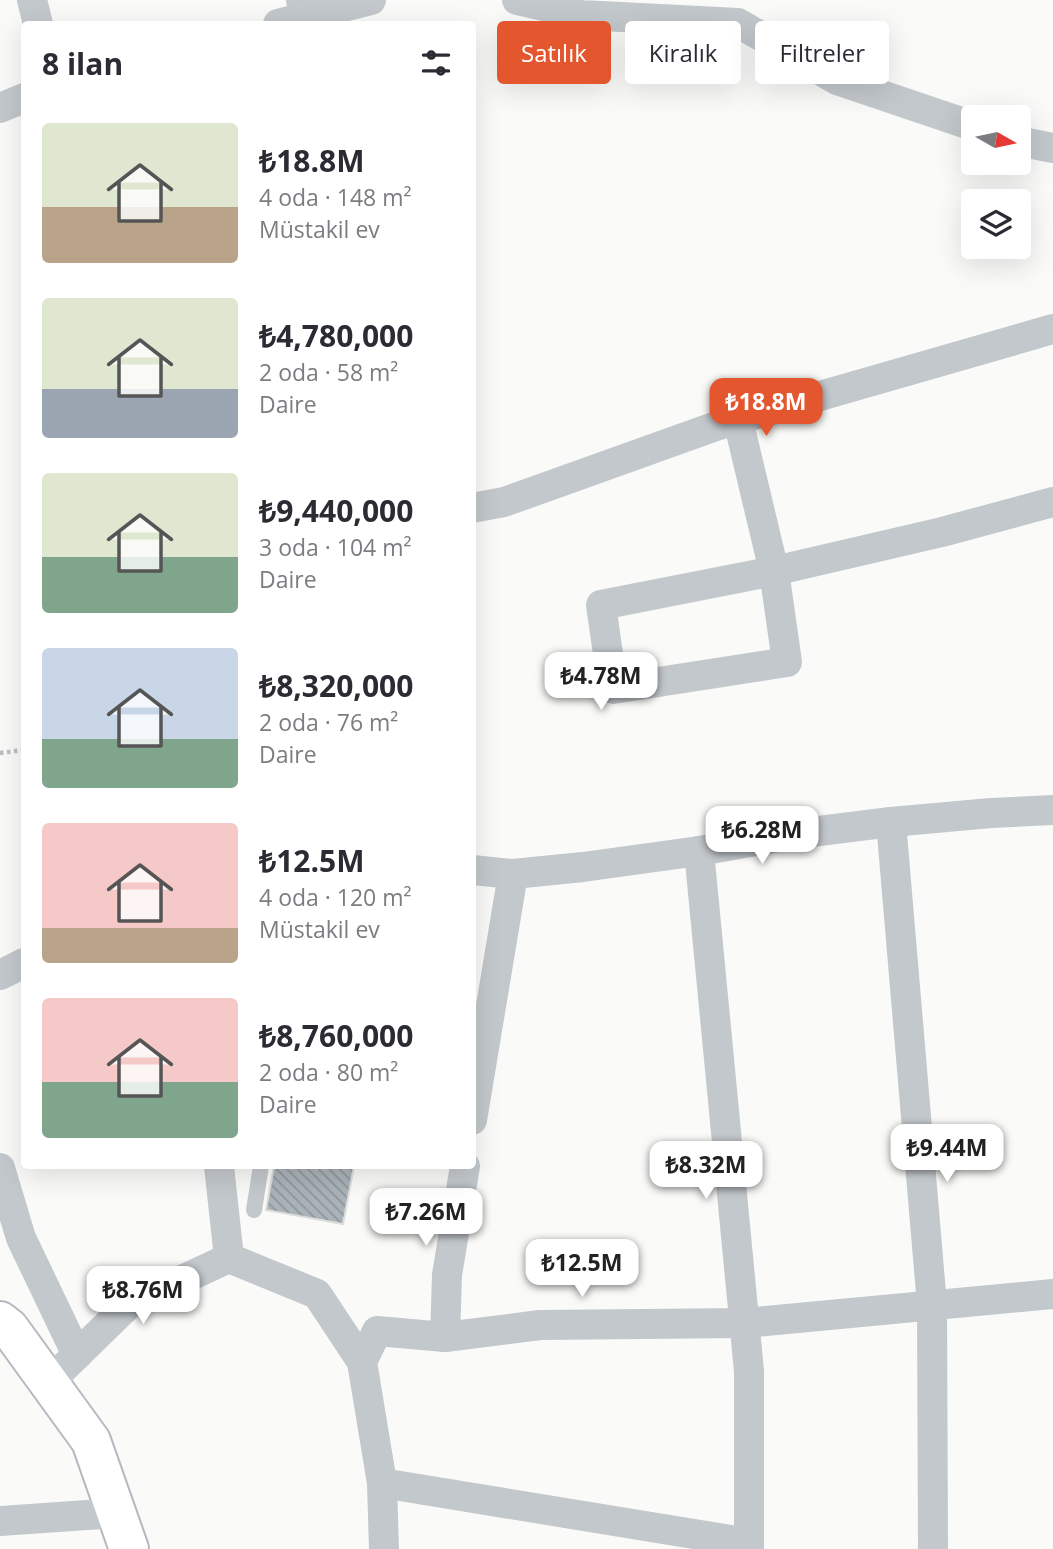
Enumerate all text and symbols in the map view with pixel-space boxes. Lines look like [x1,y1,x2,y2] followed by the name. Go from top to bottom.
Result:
[497,21,611,84] chip: Satılık
[625,21,741,84] chip: Kiralık
[755,21,889,84] chip: Filtreler
[42,43,123,84] text: 8 ilan
[417,44,455,82] icon: filters
[961,105,1031,175] north arrow
[961,105,1031,259] map controls
[259,140,364,181] text: ₺18.8M
[98,151,182,235] icon: home
[259,181,412,213] text: 4 oda · 148 m²
[961,189,1031,259] button: layers
[259,213,380,245] text: Müstakil ev
[259,315,413,356] text: ₺4,780,000
[98,326,182,410] icon: home
[259,356,398,388] text: 2 oda · 58 m²
[709,378,823,438] pin: ₺18.8M
[726,385,806,417] text: ₺18.8M
[259,388,317,420] text: Daire
[259,490,413,531] text: ₺9,440,000
[98,501,182,585] icon: home
[259,531,412,563] text: 3 oda · 104 m²
[259,563,317,595] text: Daire
[544,652,658,712] pin: ₺4.78M
[561,659,641,691] text: ₺4.78M
[259,665,413,706] text: ₺8,320,000
[98,676,182,760] icon: home
[259,706,398,738] text: 2 oda · 76 m²
[259,738,317,770] text: Daire
[705,806,819,866] pin: ₺6.28M
[722,813,802,845] text: ₺6.28M
[259,840,364,881] text: ₺12.5M
[98,851,182,935] icon: home
[259,881,412,913] text: 4 oda · 120 m²
[259,913,380,945] text: Müstakil ev
[259,1015,413,1056] text: ₺8,760,000
[98,1026,182,1110] icon: home
[259,1056,398,1088] text: 2 oda · 80 m²
[259,1088,317,1120] text: Daire
[890,1124,1004,1184] pin: ₺9.44M
[907,1131,987,1163] text: ₺9.44M
[649,1142,763,1201] pin: ₺8.32M
[666,1148,746,1180] text: ₺8.32M
[369,1188,483,1248] pin: ₺7.26M
[386,1195,466,1227] text: ₺7.26M
[525,1240,639,1299] pin: ₺12.5M
[542,1246,622,1278] text: ₺12.5M
[86,1266,200,1326] pin: ₺8.76M
[103,1273,183,1305] text: ₺8.76M

